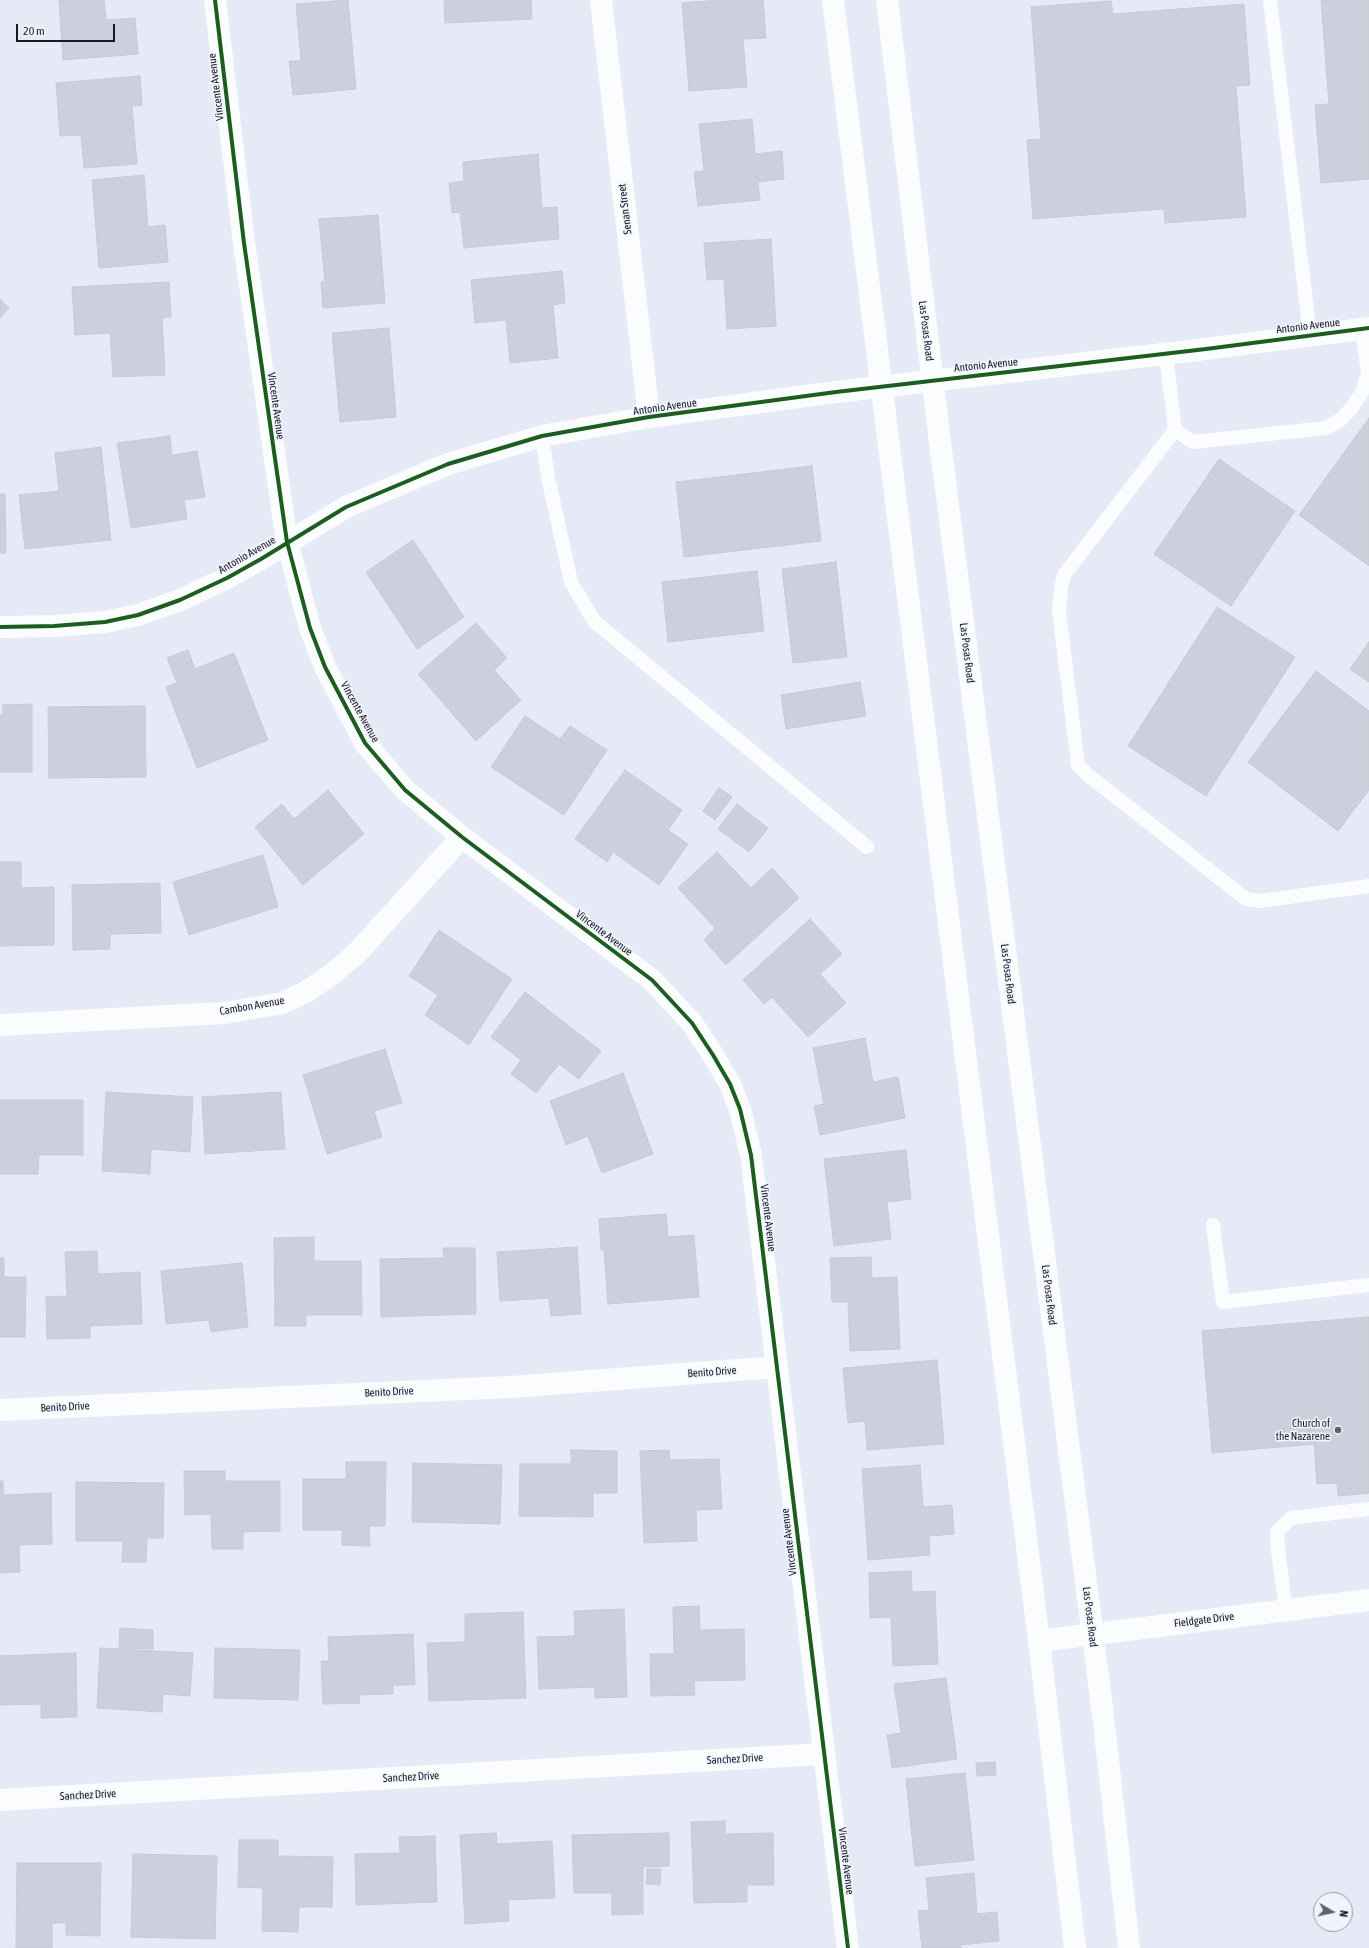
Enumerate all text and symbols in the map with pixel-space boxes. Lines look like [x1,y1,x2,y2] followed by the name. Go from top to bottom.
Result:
[18,16,117,42] scale bar
[23,24,45,38] text: 20 m
[205,53,227,121] street label: Vincente Avenue
[615,183,635,235] street label: Senan Street
[916,300,936,362] street label: Las Posas Road
[1275,316,1341,336] street label: Antonio Avenue
[954,355,1018,375] street label: Antonio Avenue
[265,372,287,440] street label: Vincente Avenue
[632,396,698,418] street label: Antonio Avenue
[216,533,278,577] street label: Antonio Avenue
[957,622,977,684] street label: Las Posas Road
[338,679,382,745] street label: Vincente Avenue
[573,907,635,959] street label: Vincente Avenue
[998,943,1018,1005] street label: Las Posas Road
[219,994,285,1018] street label: Cambon Avenue
[757,1184,779,1252] street label: Vincente Avenue
[1039,1264,1059,1326] street label: Las Posas Road
[687,1364,737,1380] street label: Benito Drive
[364,1384,414,1400] street label: Benito Drive
[40,1399,90,1415] street label: Benito Drive
[1276,1417,1330,1443] place label: Church of the Nazarene
[1333,1425,1343,1435] marker: Church of the Nazarene
[778,1508,800,1576] street label: Vincente Avenue
[1080,1586,1100,1648] street label: Las Posas Road
[1173,1610,1235,1630] street label: Fieldgate Drive
[707,1751,763,1767] street label: Sanchez Drive
[383,1769,439,1785] street label: Sanchez Drive
[60,1787,116,1803] street label: Sanchez Drive
[835,1827,857,1895] street label: Vincente Avenue
[1313,1892,1353,1932] north arrow
[1337,1910,1350,1918] text: N

